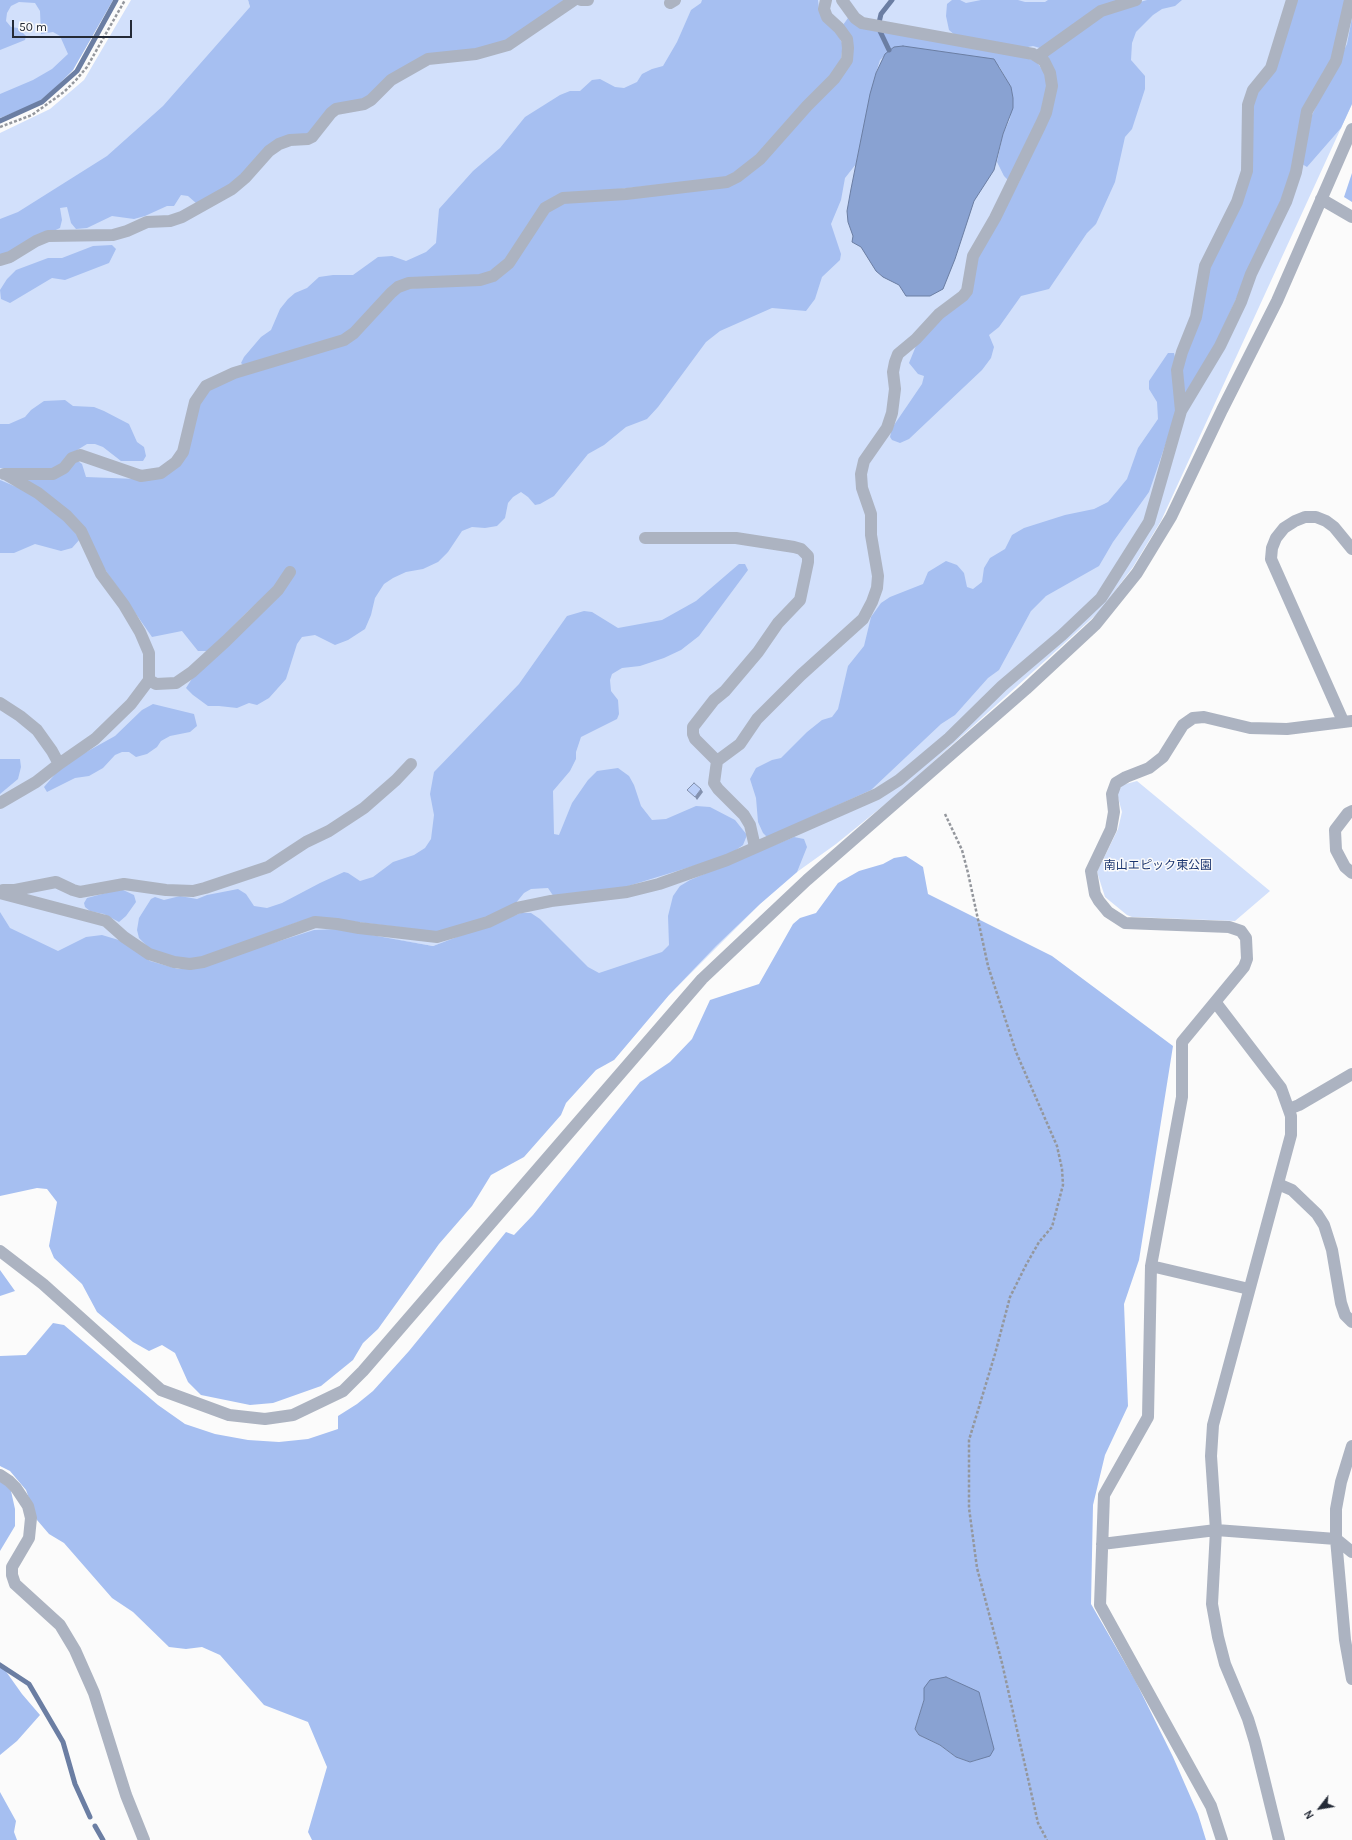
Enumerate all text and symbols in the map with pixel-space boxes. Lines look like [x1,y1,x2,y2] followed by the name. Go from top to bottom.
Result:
[14,12,134,38] scale bar
[19,20,47,34] text: 50 m
[1104,859,1212,873] park label: 南山エピック東公園
[1300,1788,1340,1828] north arrow
[1302,1808,1317,1821] text: N

